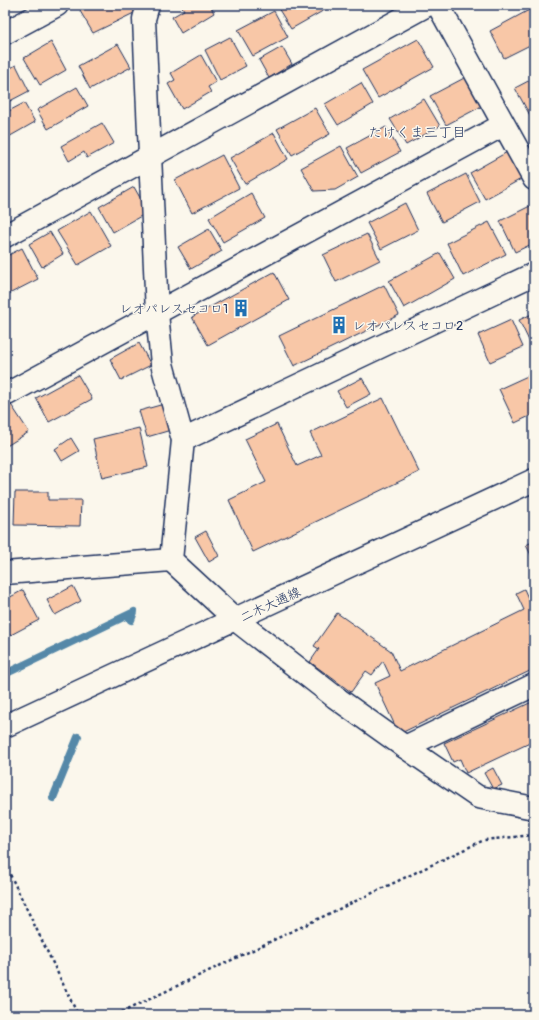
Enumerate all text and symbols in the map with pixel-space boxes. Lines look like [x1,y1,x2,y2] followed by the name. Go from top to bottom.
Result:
[368,124,466,141] district label: たけくま三丁目
[231,298,251,318] building icon: レオパレスセコロ1
[119,301,228,317] place label: レオパレスセコロ1
[329,315,349,335] building icon: レオパレスセコロ2
[352,318,463,334] place label: レオパレスセコロ2
[238,584,304,626] street label: 二木大通線

